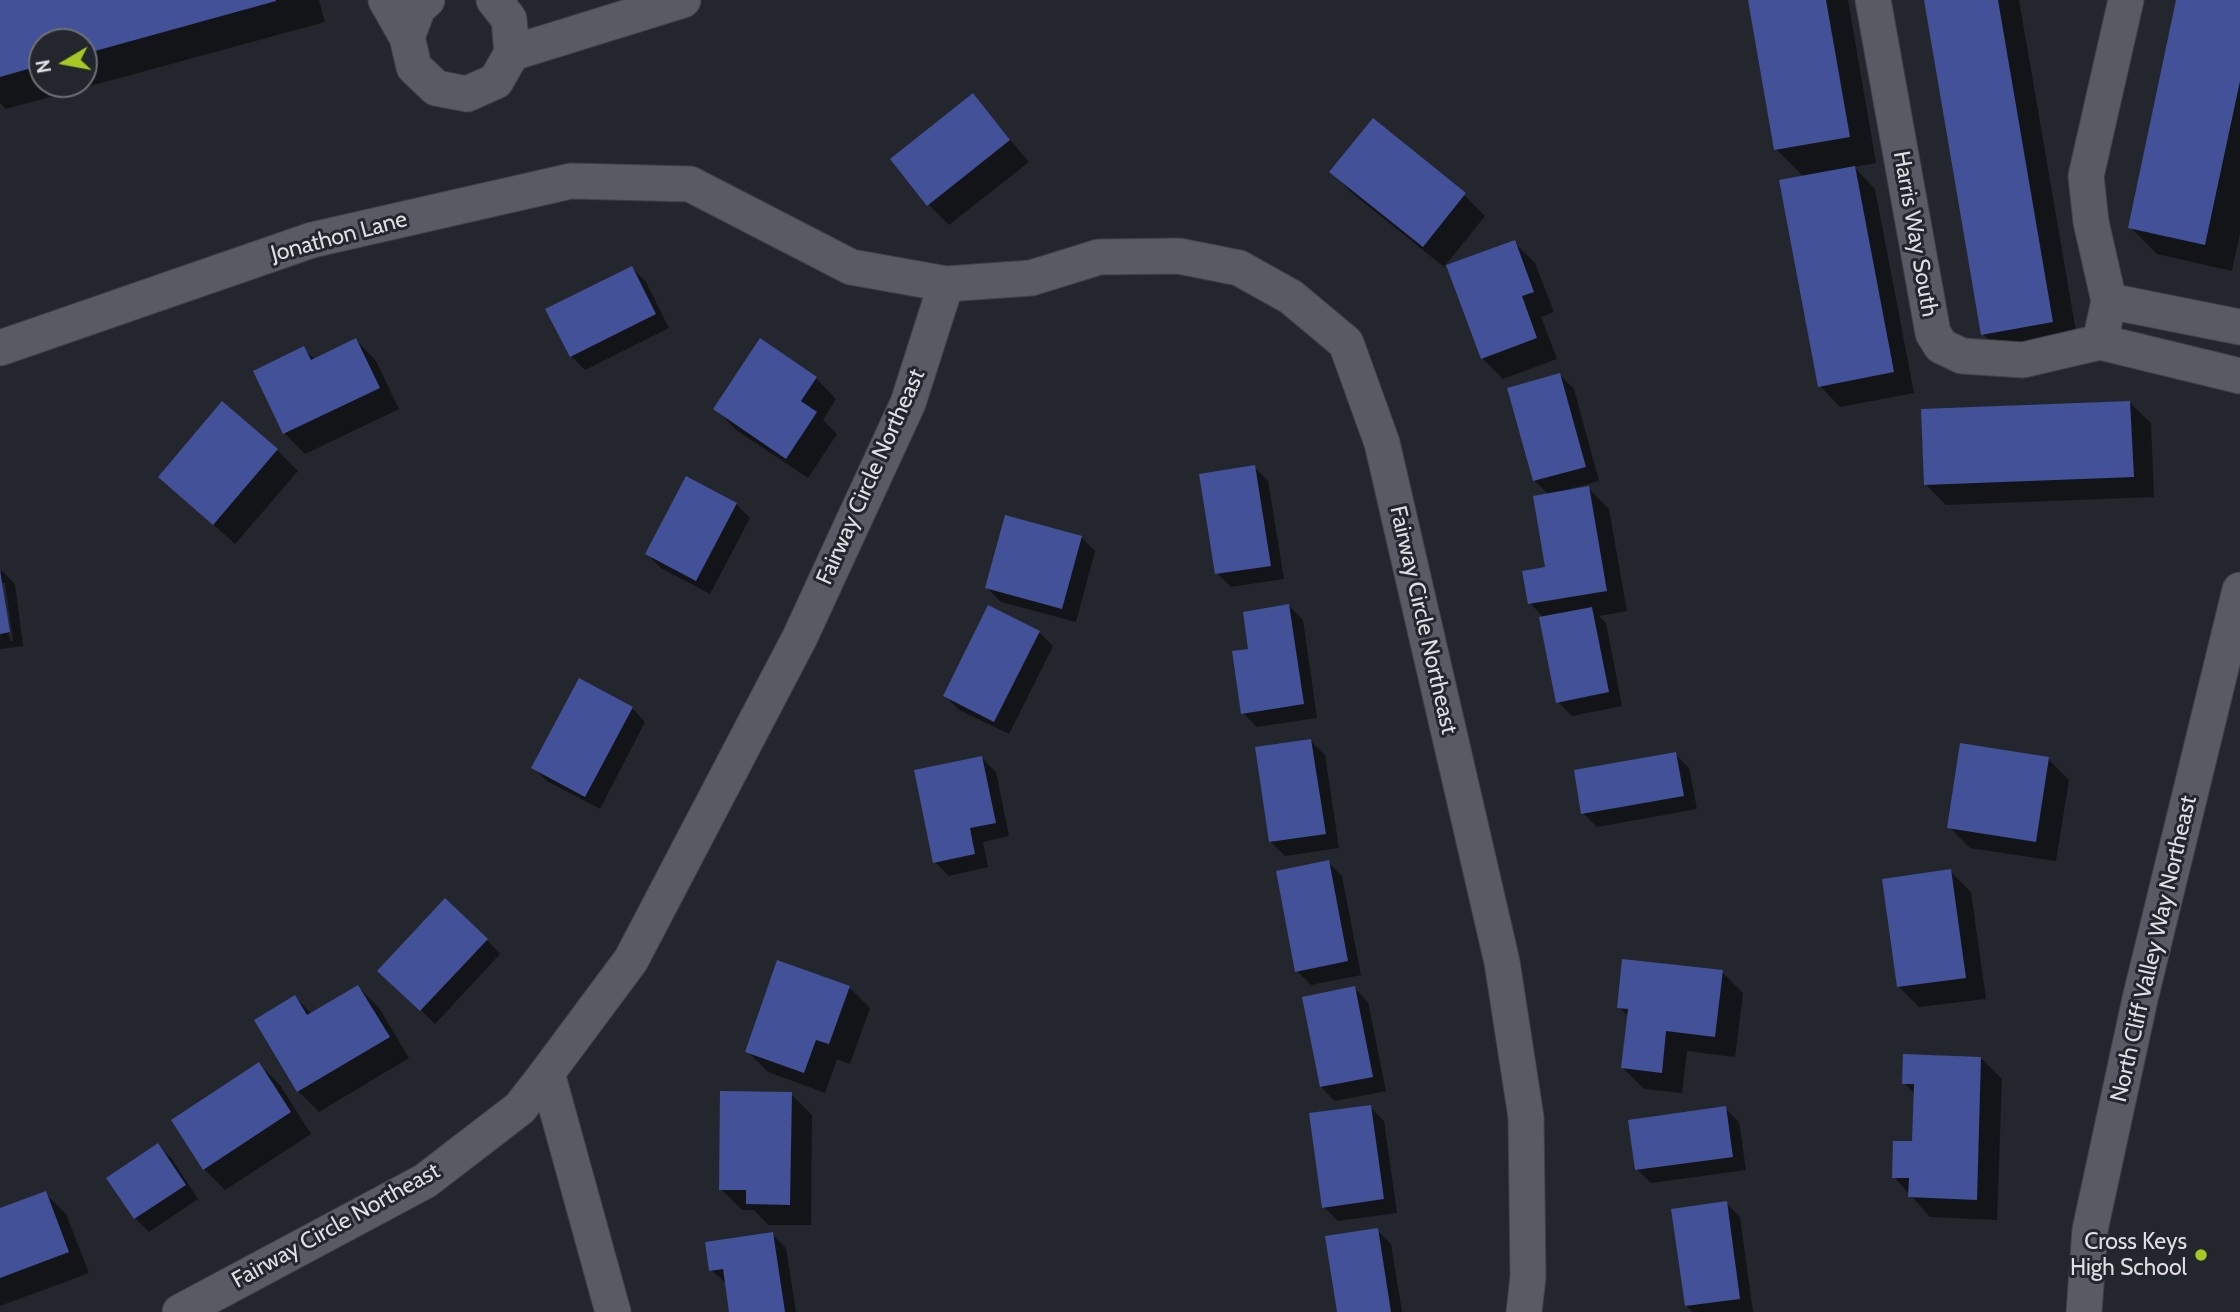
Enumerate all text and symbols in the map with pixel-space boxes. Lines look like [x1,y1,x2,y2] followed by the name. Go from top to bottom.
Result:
[28,28,98,98] north arrow
[31,58,56,75] text: N
[1887,149,1943,319] street label: Harris Way South
[268,206,410,268] street label: Jonathon Lane
[811,365,931,589] street label: Fairway Circle Northeast
[1383,503,1463,737] street label: Fairway Circle Northeast
[2105,793,2203,1105] street label: North Cliff Valley Way Northeast
[227,1157,445,1295] street label: Fairway Circle Northeast
[2070,1228,2187,1282] place label: Cross Keys High School
[2193,1247,2209,1263] marker: Cross Keys High School

